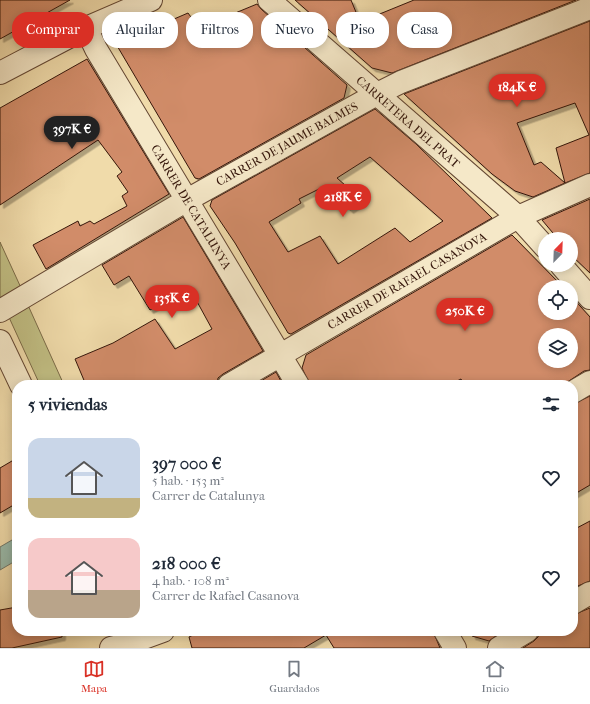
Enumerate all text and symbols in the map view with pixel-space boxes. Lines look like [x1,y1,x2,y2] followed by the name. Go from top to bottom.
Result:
[12,12,94,48] chip: Comprar
[102,12,178,48] chip: Alquilar
[186,12,253,48] chip: Filtros
[261,12,328,48] chip: Nuevo
[336,12,389,48] chip: Piso
[397,12,452,48] chip: Casa
[353,73,463,171] street label: CARRETERA DEL PRAT
[484,74,550,108] pin: 184K €
[498,79,536,94] text: 184K €
[214,99,360,189] street label: CARRER DE JAUME BALMES
[39,116,105,150] pin: 397K €
[53,121,91,136] text: 397K €
[148,142,234,272] street label: CARRER DE CATALUNYA
[310,184,376,218] pin: 218K €
[324,189,362,204] text: 218K €
[325,230,489,332] street label: CARRER DE RAFAEL CASANOVA
[538,232,578,272] north arrow
[538,232,578,368] map controls
[538,280,578,320] button: locate
[139,285,205,319] pin: 135K €
[154,290,190,305] text: 135K €
[432,298,498,332] pin: 250K €
[445,303,485,318] text: 250K €
[538,328,578,368] button: layers
[540,393,562,415] icon: filters
[28,394,107,414] text: 5 viviendas
[152,453,222,473] text: 397 000 €
[60,454,108,502] icon: home
[540,467,562,489] icon: heart
[152,473,224,488] text: 5 hab. · 153 m²
[152,488,265,503] text: Carrer de Catalunya
[152,553,221,573] text: 218 000 €
[60,554,108,602] icon: home
[540,567,562,589] icon: heart
[152,573,229,588] text: 4 hab. · 108 m²
[152,588,299,603] text: Carrer de Rafael Casanova
[81,658,107,695] tab: Mapa
[269,658,320,695] tab: Guardados
[482,658,509,695] tab: Inicio

